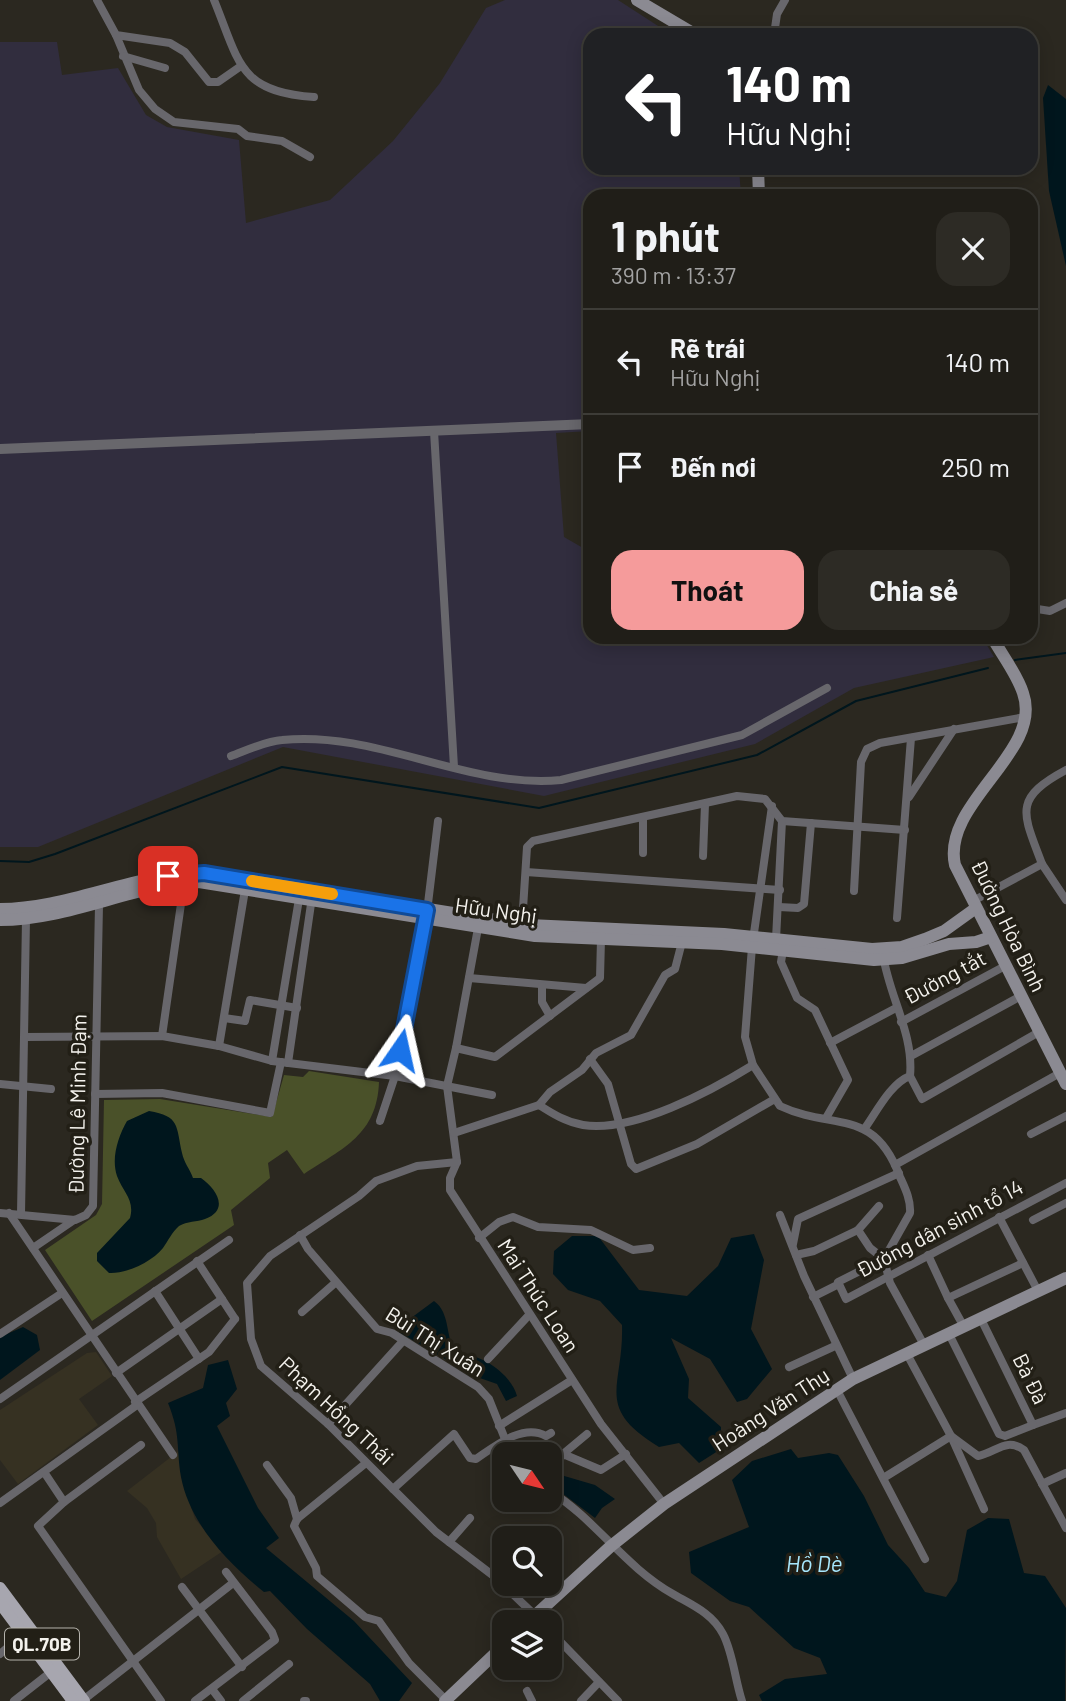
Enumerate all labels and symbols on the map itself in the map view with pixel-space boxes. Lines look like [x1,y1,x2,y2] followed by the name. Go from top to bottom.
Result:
[138,846,198,906] pin
[967,855,1052,995] street label: Đường Hòa Bình
[454,891,539,928] street label: Hữu Nghị
[899,945,990,1009] street label: Đường tắt
[363,1013,437,1087] position arrow
[62,1014,91,1194] street label: Đường Lê Minh Đạm
[852,1173,1027,1282] street label: Đường dân sinh tổ 14
[493,1234,585,1357] street label: Mai Thúc Loan
[382,1300,490,1381] street label: Bùi Thị Xuân
[1009,1349,1054,1408] street label: Bà Đà
[275,1351,399,1469] street label: Phạm Hồng Thái
[707,1362,834,1456] street label: Hoàng Văn Thụ
[492,1442,562,1512] north arrow
[786,1549,842,1577] water label: Hồ Dè
[5,1628,79,1660] road number: QL.70B

